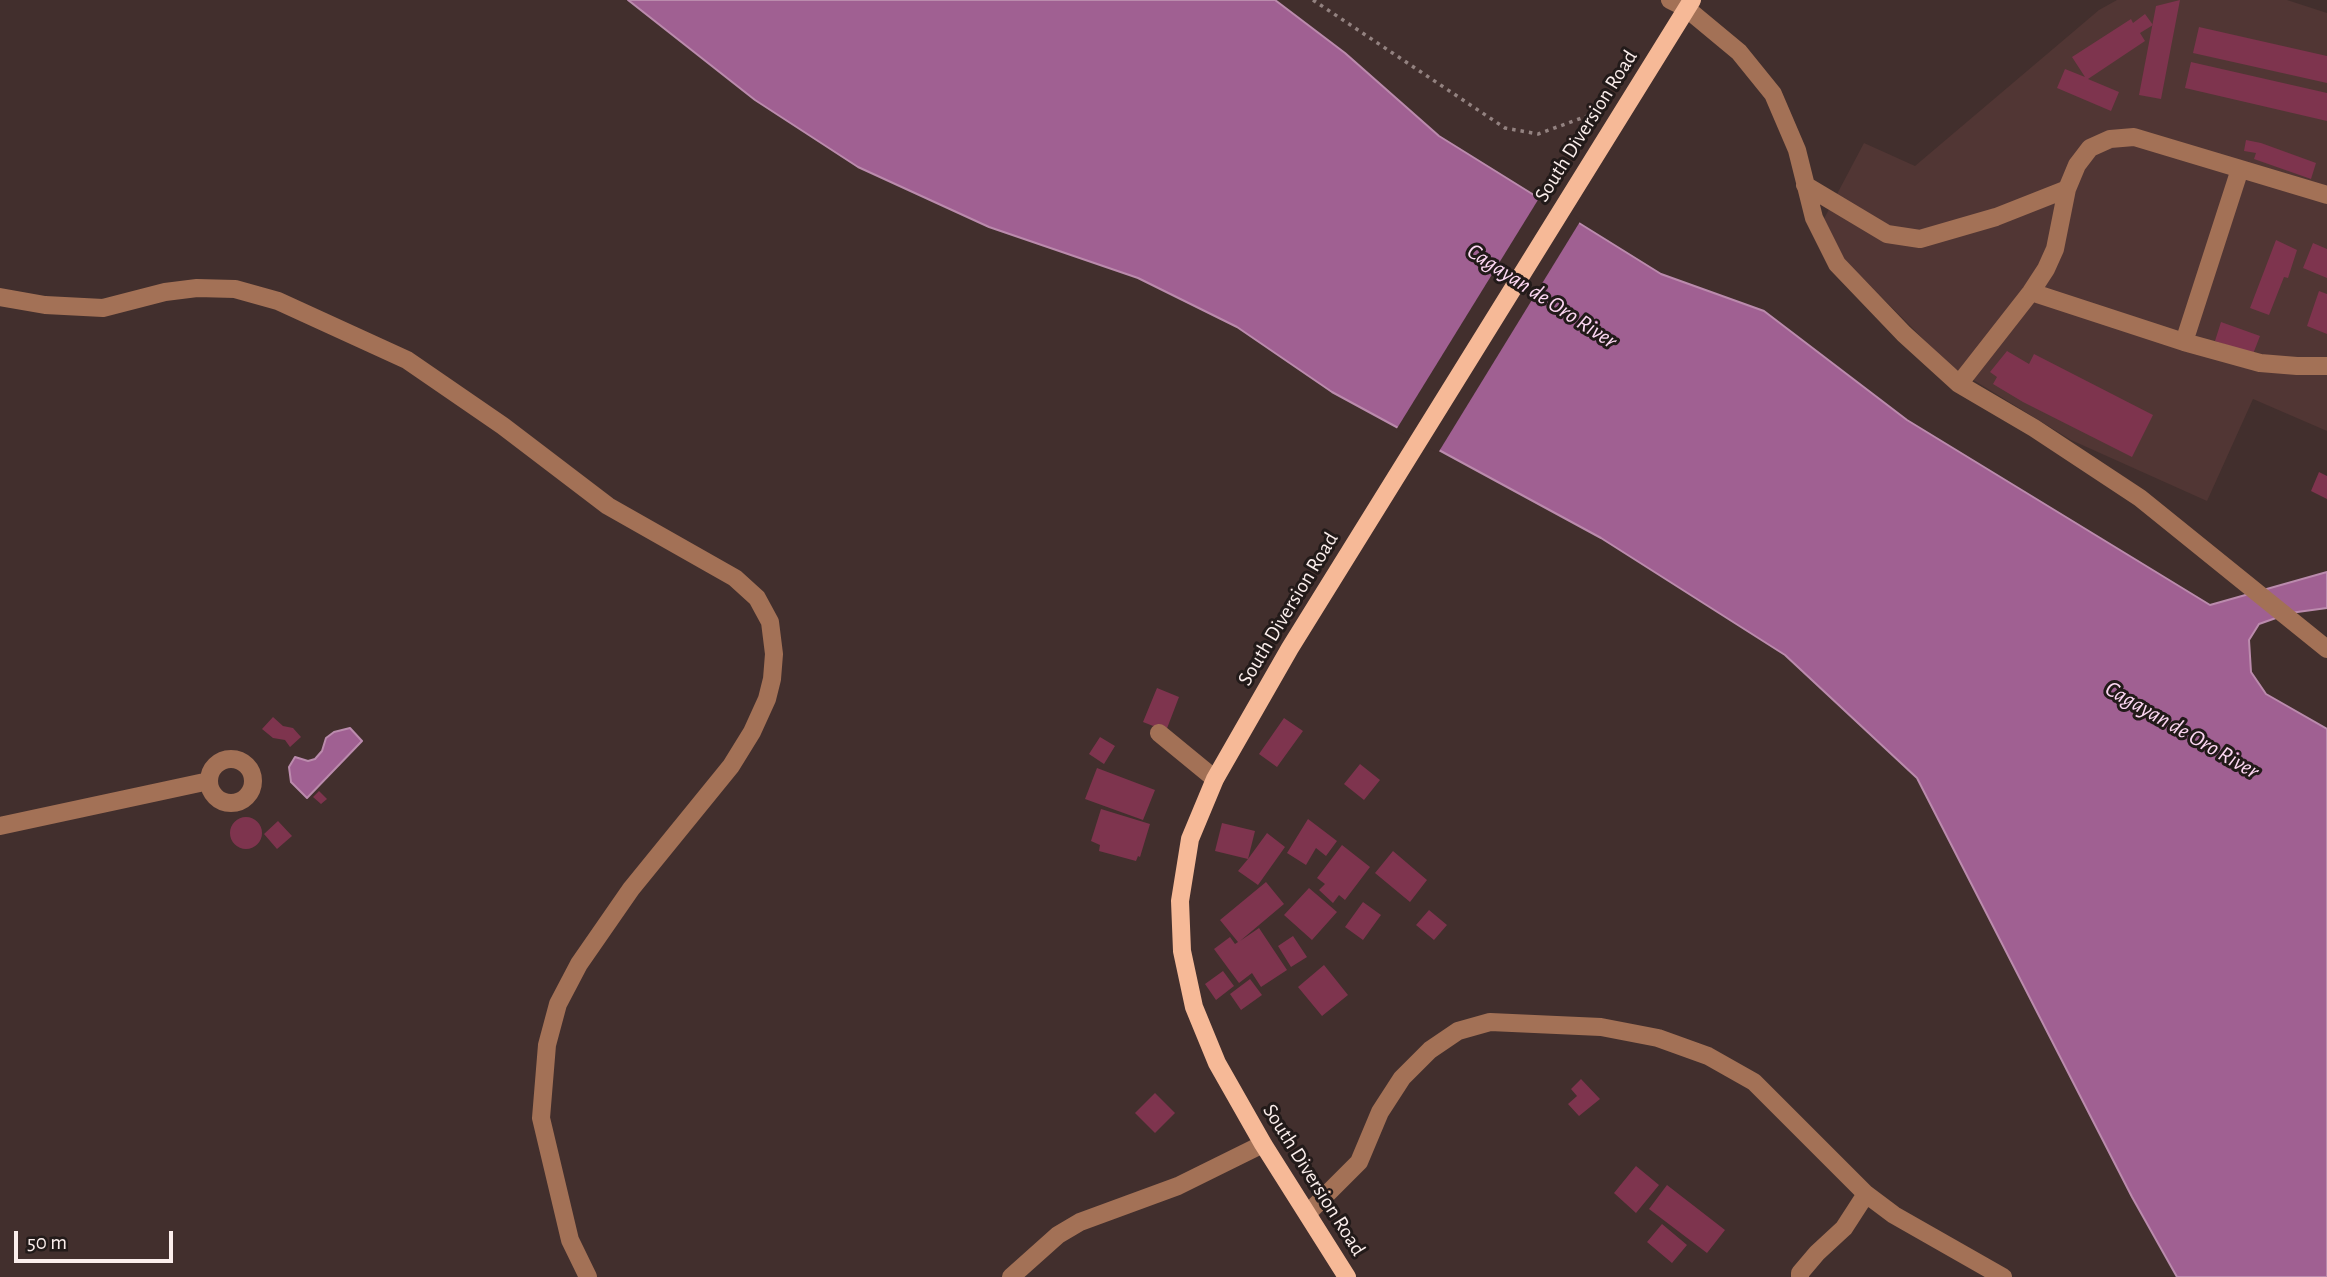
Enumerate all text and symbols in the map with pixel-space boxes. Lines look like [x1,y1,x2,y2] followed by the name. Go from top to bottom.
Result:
[1529,45,1643,207] street label: South Diversion Road
[1462,237,1622,355] water label: Cagayan de Oro River
[1232,528,1344,690] street label: South Diversion Road
[2100,675,2264,785] water label: Cagayan de Oro River
[1257,1099,1371,1261] street label: South Diversion Road
[18,1218,177,1262] scale bar
[27,1232,67,1253] text: 50 m

